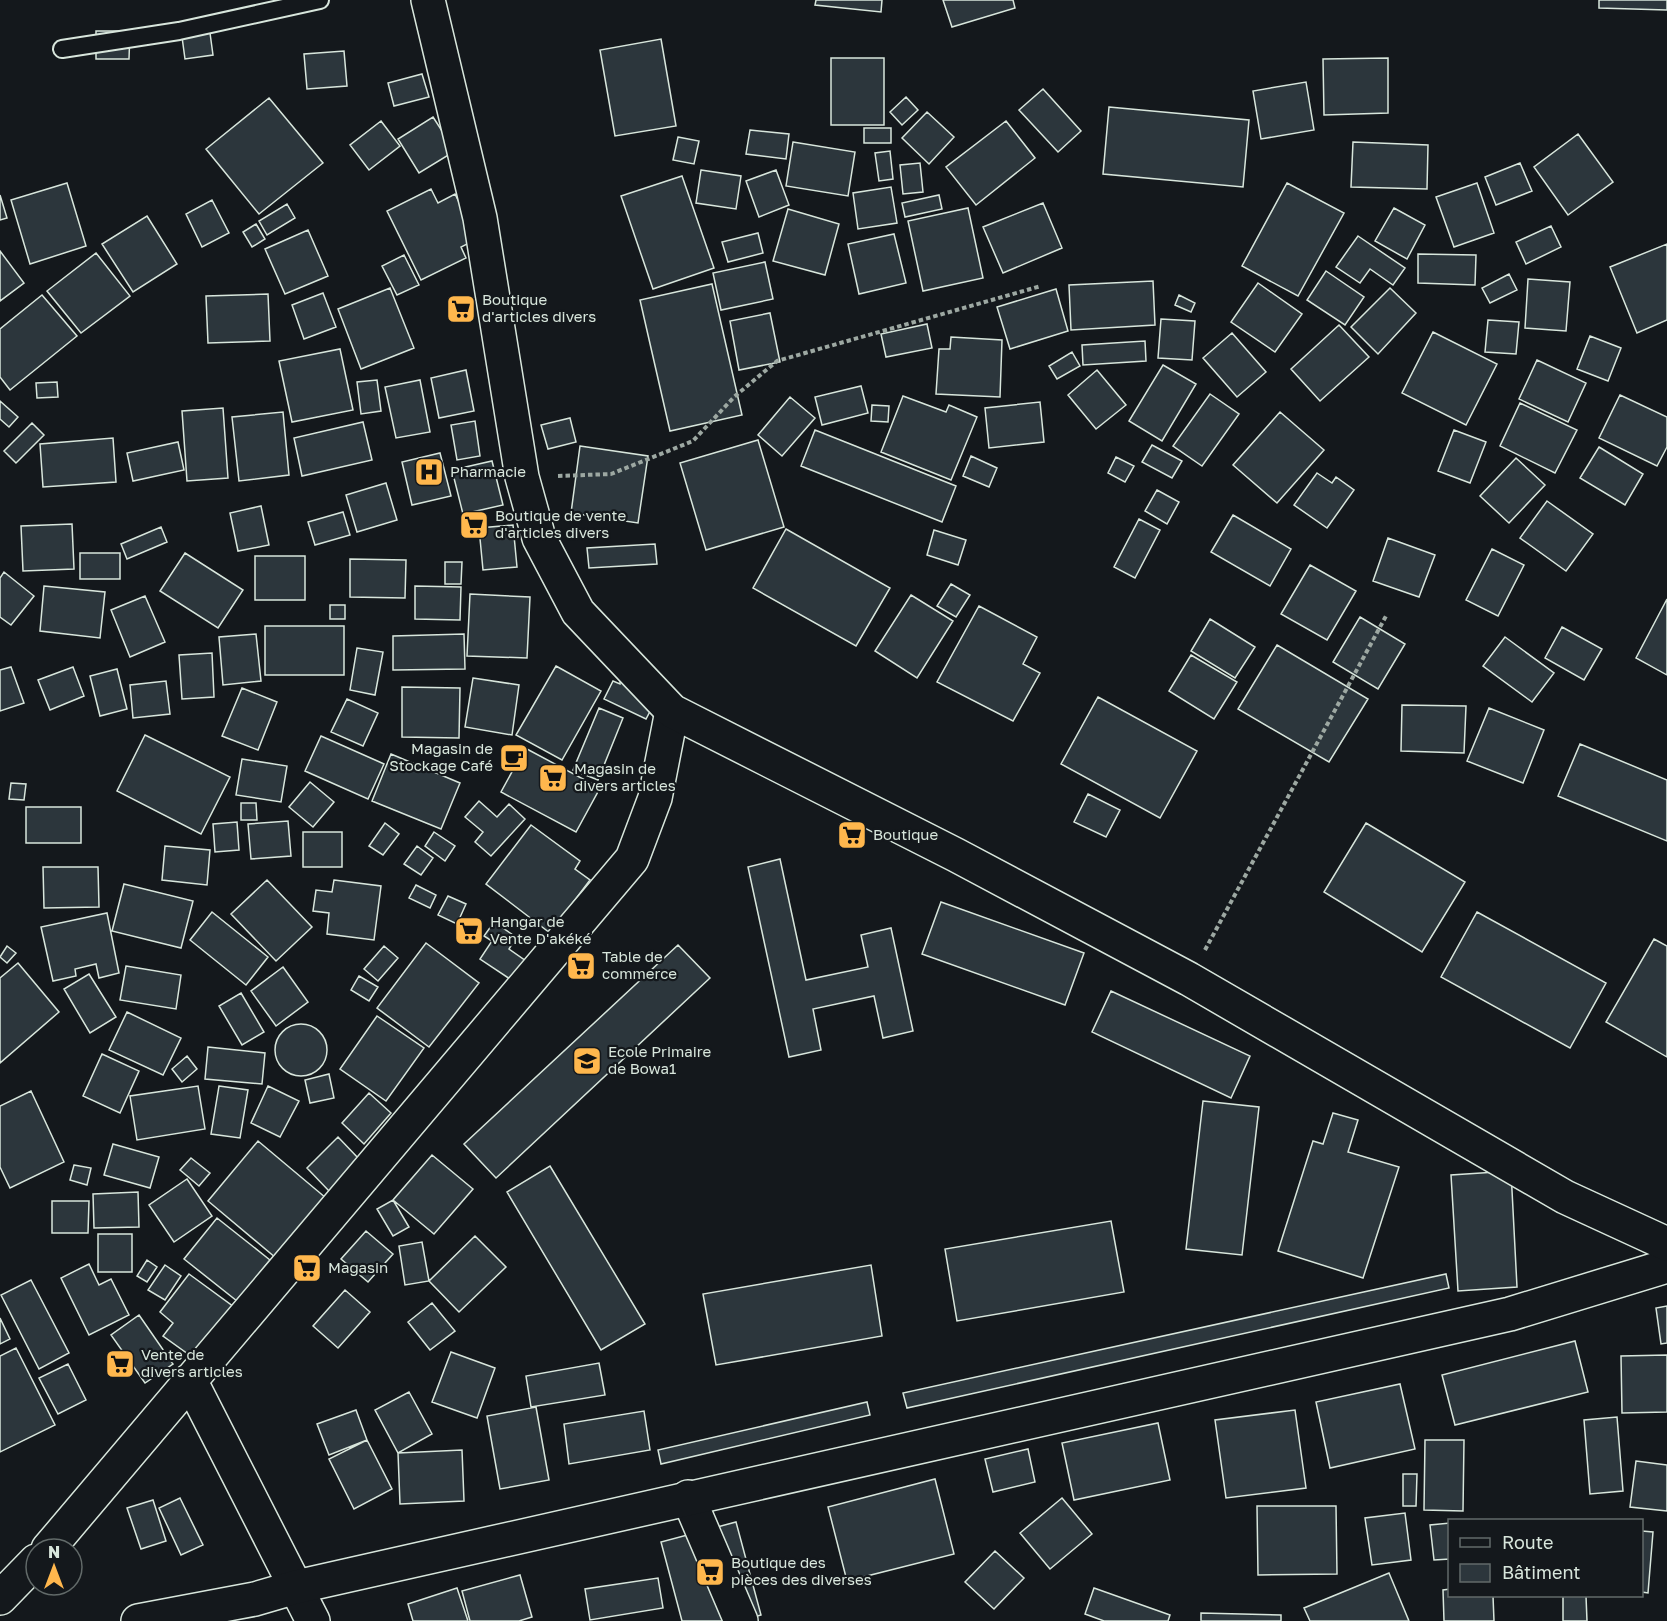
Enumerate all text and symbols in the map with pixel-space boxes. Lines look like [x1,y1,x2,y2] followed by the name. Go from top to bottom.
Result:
[482,290,596,325] place label: Boutique d'articles divers
[445,293,477,325] supermarket icon: Boutique d'articles divers
[413,456,445,488] hospital icon: Pharmacie
[450,462,526,480] place label: Pharmacie
[495,506,626,541] place label: Boutique de vente d'articles divers
[458,509,490,541] supermarket icon: Boutique de vente d'articles divers
[389,739,493,774] place label: Magasin de Stockage Café
[498,742,530,774] cafe icon: Magasin de Stockage Café
[574,759,676,794] place label: Magasin de divers articles
[537,762,569,794] supermarket icon: Magasin de divers articles
[836,819,868,851] supermarket icon: Boutique
[873,825,938,843] place label: Boutique
[490,912,592,947] place label: Hangar de Vente D'akéké
[453,915,485,947] supermarket icon: Hangar de Vente D'akéké
[602,947,677,982] place label: Table de commerce
[565,950,597,982] supermarket icon: Table de commerce
[608,1042,711,1077] place label: Ecole Primaire de Bowa1
[571,1045,603,1077] school or university icon: Ecole Primaire de Bowa1
[291,1252,323,1284] supermarket icon: Magasin
[328,1258,388,1276] place label: Magasin
[141,1345,243,1380] place label: Vente de divers articles
[104,1348,136,1380] supermarket icon: Vente de divers articles
[1448,1519,1643,1597] legend
[1502,1531,1553,1553] text: Route
[24,1537,84,1597] north arrow
[48,1542,60,1562] text: N
[731,1553,872,1588] place label: Boutique des pièces des diverses
[694,1556,726,1588] supermarket icon: Boutique des pièces des diverses
[1502,1561,1581,1583] text: Bâtiment

